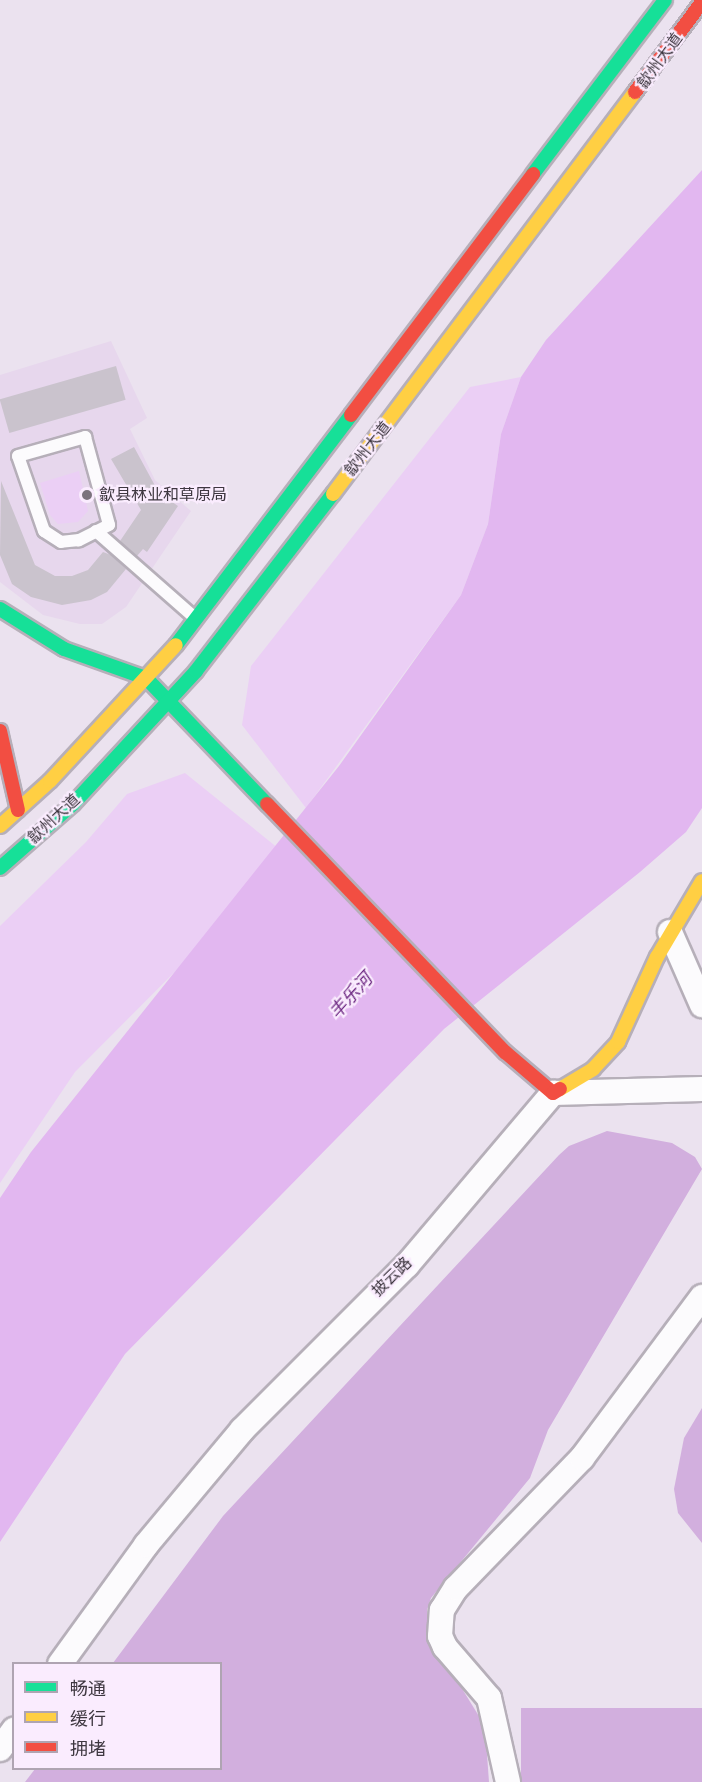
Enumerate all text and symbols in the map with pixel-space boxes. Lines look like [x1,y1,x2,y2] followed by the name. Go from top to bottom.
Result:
[633,29,687,93] street label: 歙州大道
[341,418,395,480] street label: 歙州大道
[99,485,227,505] place label: 歙县林业和草原局
[80,488,94,502] marker: 歙县林业和草原局
[24,790,84,848] street label: 歙州大道
[325,969,377,1023] water label: 丰乐河
[368,1253,416,1301] street label: 披云路
[12,1662,222,1770] legend
[70,1678,106,1700] text: 畅通
[70,1708,106,1730] text: 缓行
[70,1738,106,1760] text: 拥堵

